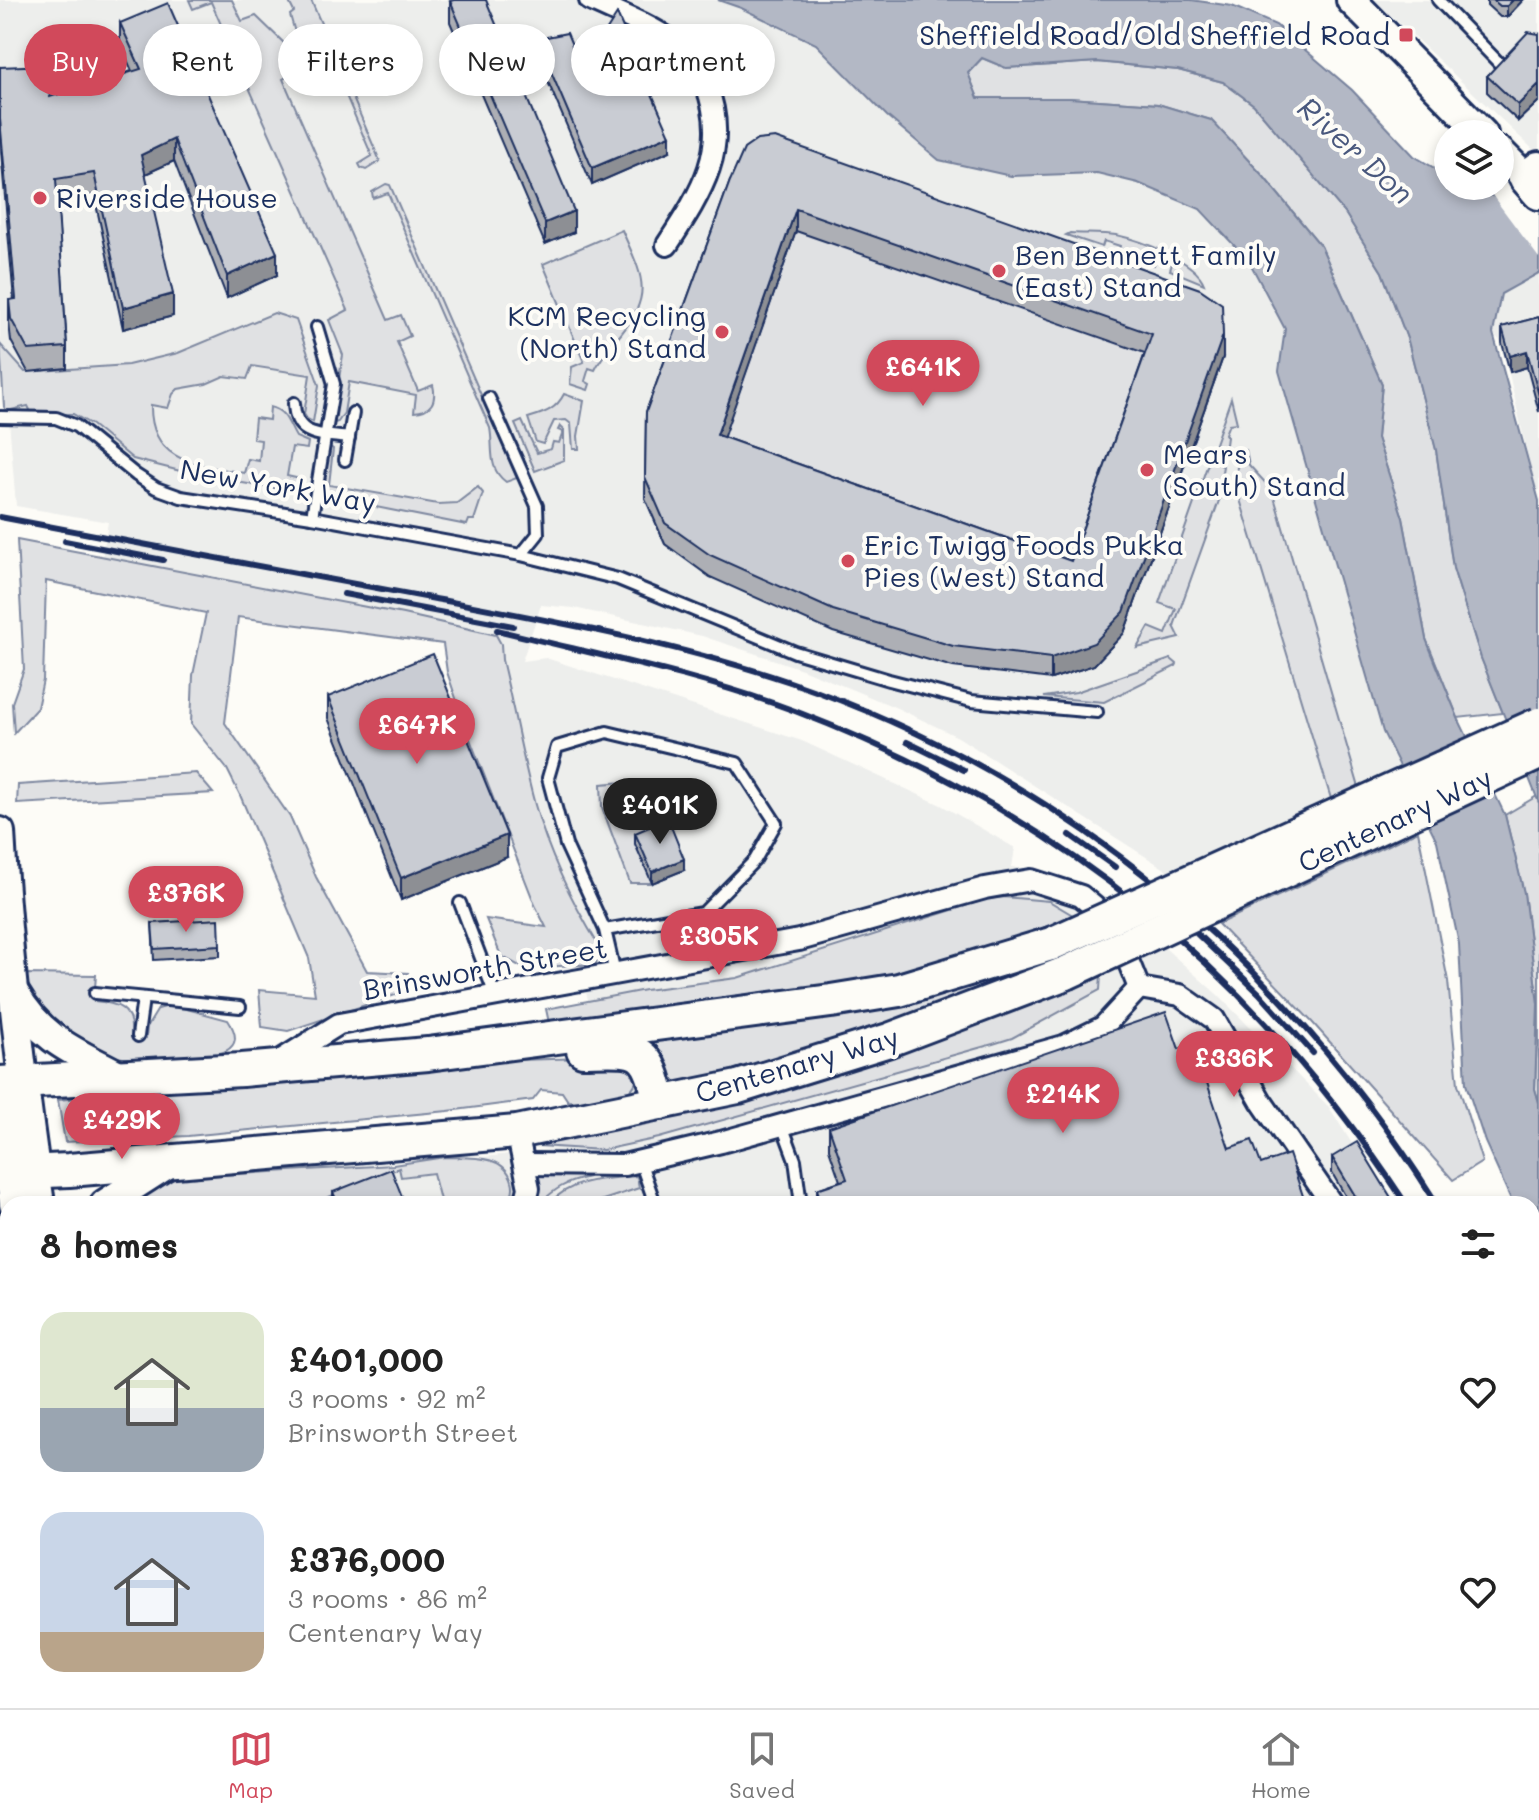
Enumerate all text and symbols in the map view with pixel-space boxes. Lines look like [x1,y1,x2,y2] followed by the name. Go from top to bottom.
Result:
[919,16,1390,52] place label: Sheffield Road/Old Sheffield Road
[24,24,127,96] chip: Buy
[143,24,262,96] chip: Rent
[278,24,423,96] chip: Filters
[439,24,555,96] chip: New
[571,24,775,96] chip: Apartment
[1397,26,1415,44] marker: Sheffield Road/Old Sheffield Road
[1290,87,1423,212] water label: River Don
[1434,120,1514,200] map controls
[1434,120,1514,200] button: layers
[56,179,278,215] place label: Riverside House
[31,189,49,207] marker: Riverside House
[1015,236,1277,304] place label: Ben Bennett Family (East) Stand
[990,262,1008,280] marker: Ben Bennett Family (East) Stand
[508,297,706,365] place label: KCM Recycling (North) Stand
[713,323,731,341] marker: KCM Recycling (North) Stand
[867,340,979,408] pin: £641K
[884,349,962,383] text: £641K
[1163,435,1346,503] place label: Mears (South) Stand
[177,450,379,520] street label: New York Way
[1138,461,1156,479] marker: Mears (South) Stand
[864,526,1184,594] place label: Eric Twigg Foods Pukka Pies (West) Stand
[839,552,857,570] marker: Eric Twigg Foods Pukka Pies (West) Stand
[361,698,473,766] pin: £647K
[377,707,457,741] text: £647K
[1292,758,1497,880] street label: Centenary Way
[604,778,716,846] pin: £401K
[621,787,699,821] text: £401K
[130,866,242,934] pin: £376K
[146,875,226,909] text: £376K
[663,909,775,977] pin: £305K
[679,918,759,952] text: £305K
[360,929,610,1007] street label: Brinsworth Street
[691,1018,902,1110] street label: Centenary Way
[1178,1031,1290,1099] pin: £336K
[1194,1040,1274,1074] text: £336K
[1007,1067,1119,1135] pin: £214K
[1025,1076,1101,1110] text: £214K
[66,1093,178,1161] pin: £429K
[82,1102,162,1136] text: £429K
[40,1222,178,1267] text: 8 homes
[1456,1222,1500,1266] icon: filters
[288,1336,444,1381] text: £401,000
[104,1344,200,1440] icon: home
[1456,1370,1500,1414] icon: heart
[288,1381,486,1415] text: 3 rooms · 92 m²
[288,1415,518,1449] text: Brinsworth Street
[288,1536,445,1581] text: £376,000
[104,1544,200,1640] icon: home
[1456,1570,1500,1614] icon: heart
[288,1581,487,1615] text: 3 rooms · 86 m²
[288,1615,483,1649] text: Centenary Way
[228,1727,273,1804] tab: Map
[729,1727,795,1804] tab: Saved
[1251,1727,1311,1804] tab: Home

